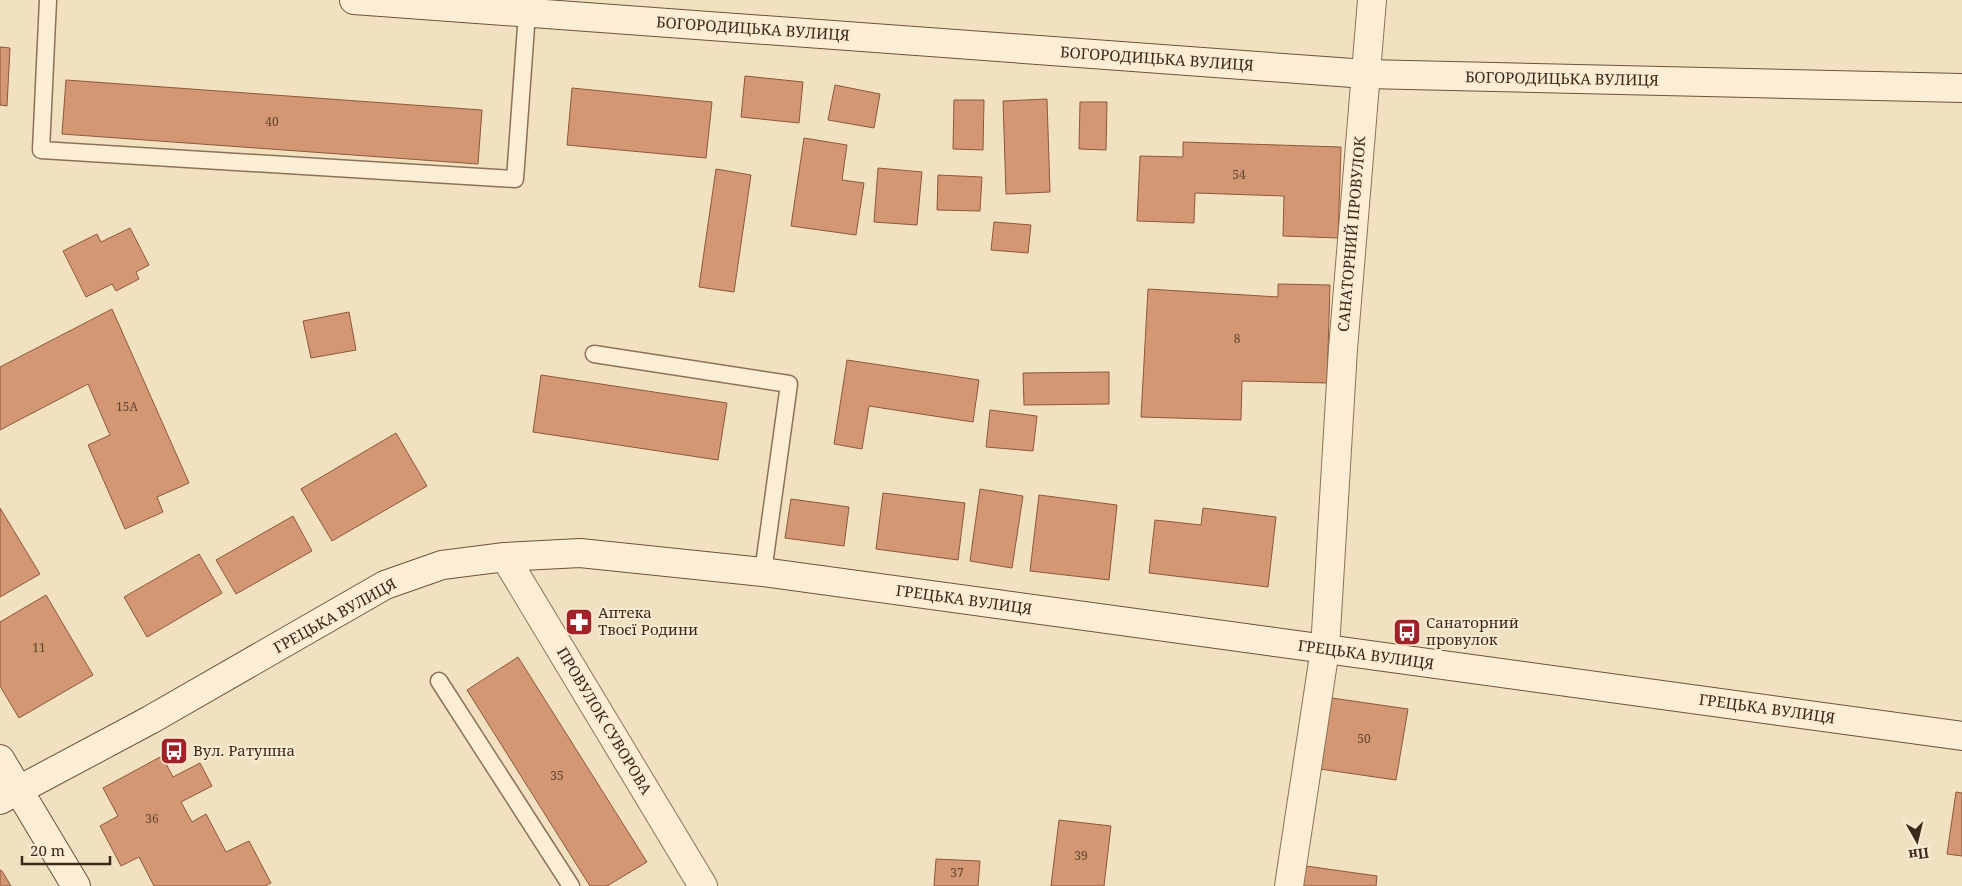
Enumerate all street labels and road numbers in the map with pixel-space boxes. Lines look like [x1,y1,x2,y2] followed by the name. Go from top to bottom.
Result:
[656,11,851,45] street label: БОГОРОДИЦЬКА ВУЛИЦЯ
[1060,41,1255,75] street label: БОГОРОДИЦЬКА ВУЛИЦЯ
[1465,66,1659,90] street label: БОГОРОДИЦЬКА ВУЛИЦЯ
[1332,135,1370,333] street label: САНАТОРНИЙ ПРОВУЛОК
[270,573,400,657] street label: ГРЕЦЬКА ВУЛИЦЯ
[895,580,1034,618] street label: ГРЕЦЬКА ВУЛИЦЯ
[1297,635,1436,673] street label: ГРЕЦЬКА ВУЛИЦЯ
[553,643,657,798] street label: ПРОВУЛОК СУВОРОВА
[1698,689,1837,727] street label: ГРЕЦЬКА ВУЛИЦЯ

